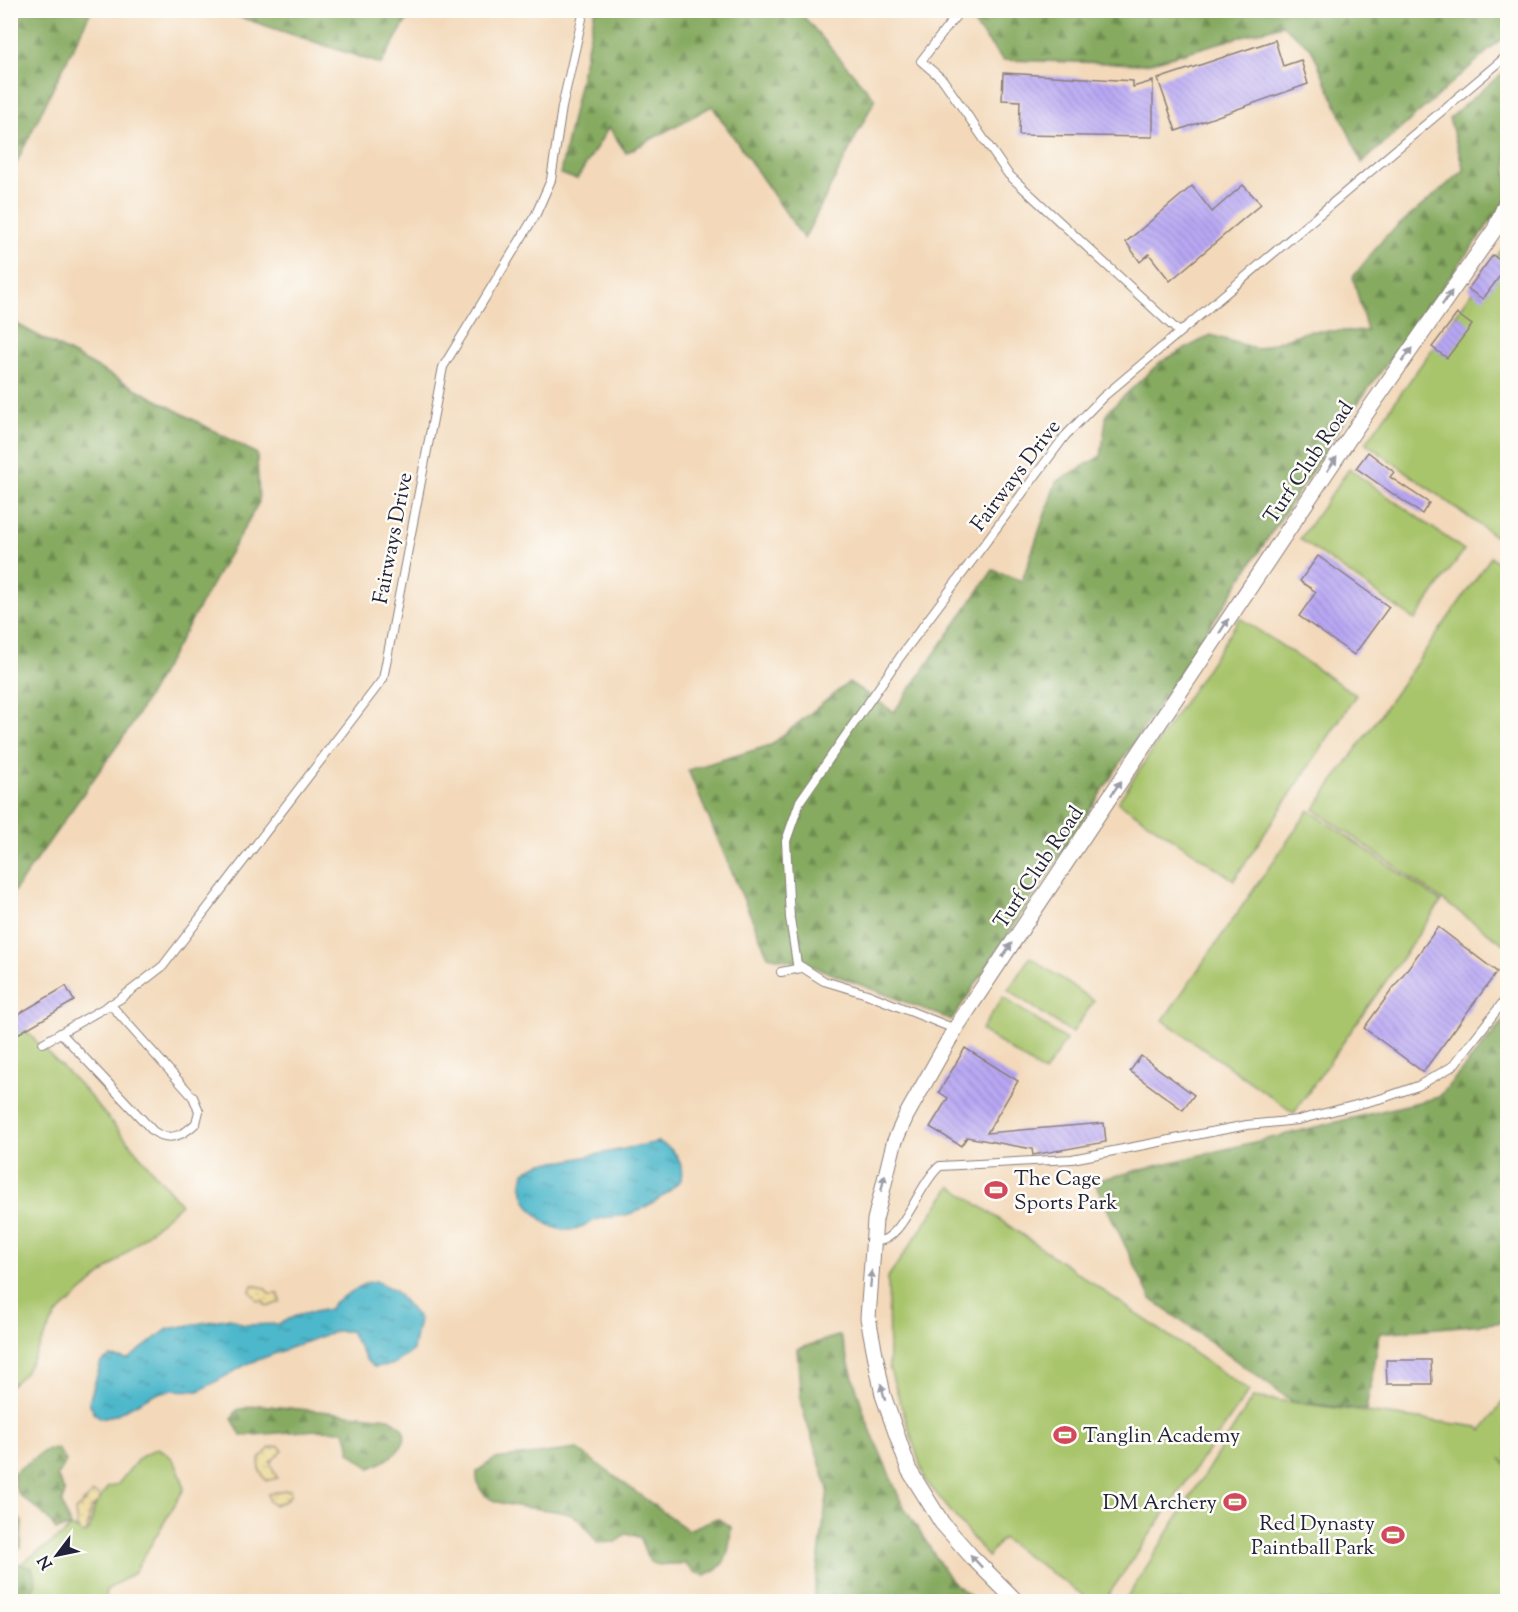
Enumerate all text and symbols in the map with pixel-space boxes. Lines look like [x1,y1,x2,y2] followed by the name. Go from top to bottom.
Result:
[1441,290,1453,306] one-way arrow
[1401,348,1413,364] one-way arrow
[1257,396,1362,530] street label: Turf Club Road
[964,414,1069,539] street label: Fairways Drive
[1326,456,1337,472] one-way arrow
[366,470,421,607] street label: Fairways Drive
[1218,618,1229,634] one-way arrow
[1110,781,1122,797] one-way arrow
[987,801,1092,935] street label: Turf Club Road
[1001,943,1013,959] one-way arrow
[1014,1165,1118,1219] place label: The Cage Sports Park
[879,1174,889,1192] one-way arrow
[983,1177,1009,1203] sports icon: The Cage Sports Park
[866,1270,876,1289] one-way arrow
[877,1383,887,1401] one-way arrow
[1052,1422,1078,1448] sports icon: Tanglin Academy
[1083,1422,1241,1452] place label: Tanglin Academy
[1103,1489,1218,1519] place label: DM Archery
[1222,1489,1248,1515] sports icon: DM Archery
[1251,1510,1376,1564] place label: Red Dynasty Paintball Park
[1380,1522,1406,1548] sports icon: Red Dynasty Paintball Park
[27,1525,87,1585] north arrow
[33,1550,60,1573] text: N
[969,1554,983,1568] one-way arrow

